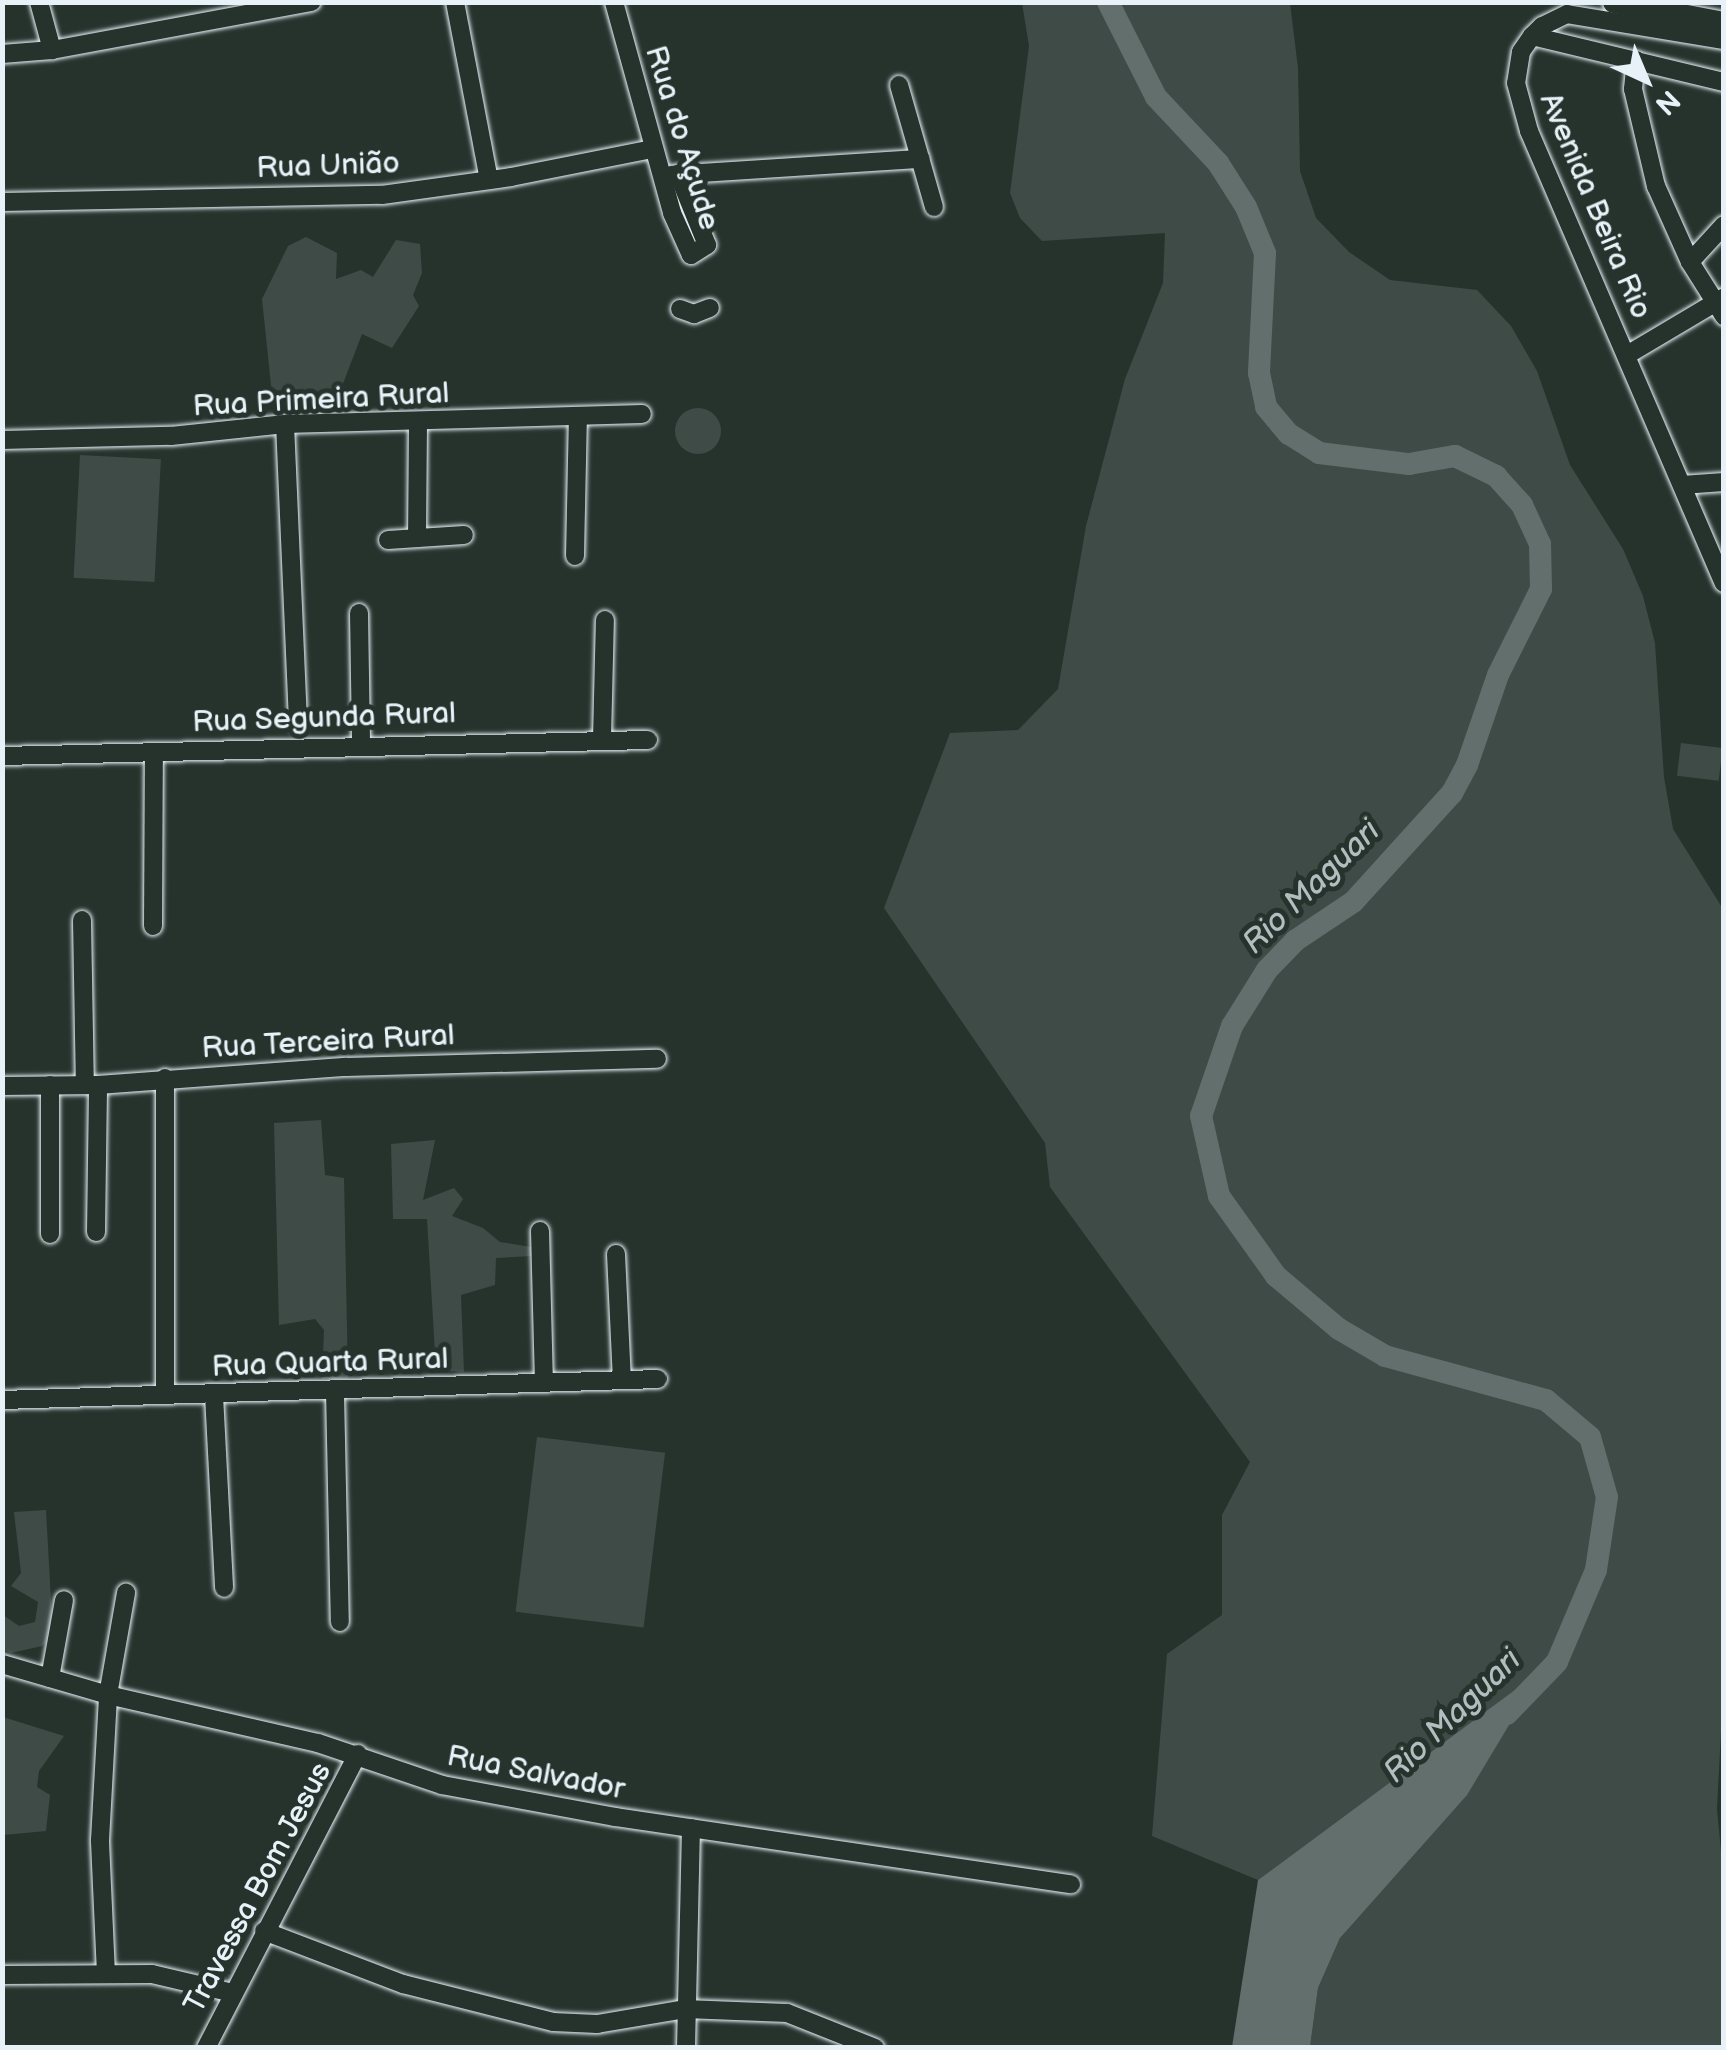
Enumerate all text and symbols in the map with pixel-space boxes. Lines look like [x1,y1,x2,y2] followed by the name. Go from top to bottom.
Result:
[1596,30,1696,130] north arrow
[637,41,727,235] street label: Rua do Açude
[1648,83,1686,121] text: N
[1531,88,1659,324] street label: Avenida Beira Rio
[256,146,400,186] street label: Rua União
[192,375,450,425] street label: Rua Primeira Rural
[191,695,457,741] street label: Rua Segunda Rural
[1235,813,1389,963] water label: Rio Maguari
[200,1017,456,1067] street label: Rua Terceira Rural
[211,1341,449,1385] street label: Rua Quarta Rural
[1376,1642,1530,1792] water label: Rio Maguari
[444,1738,628,1808] street label: Rua Salvador
[176,1756,340,2020] street label: Travessa Bom Jesus

